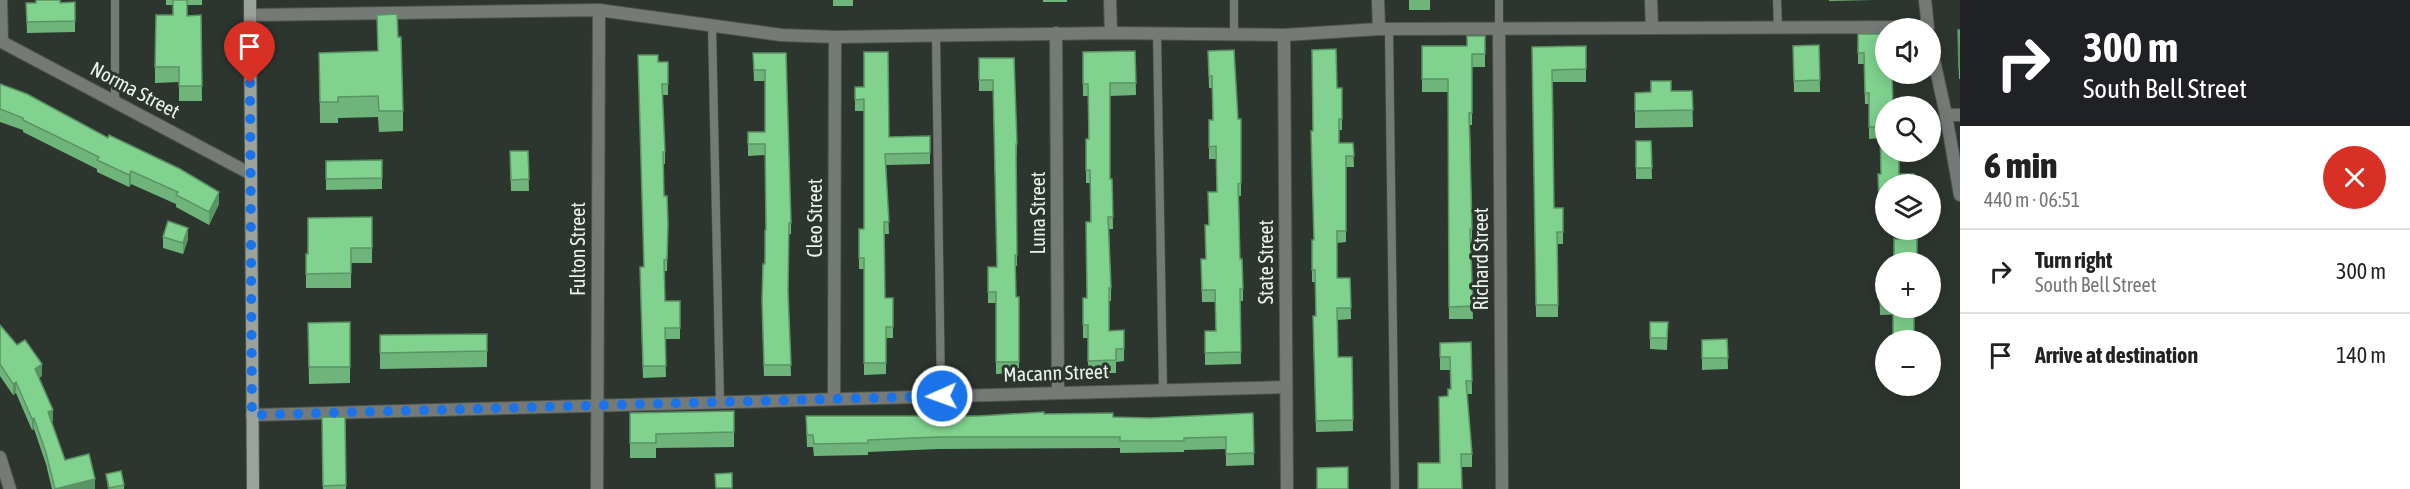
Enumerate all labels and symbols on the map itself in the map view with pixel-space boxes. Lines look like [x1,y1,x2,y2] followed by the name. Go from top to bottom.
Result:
[224,21,275,83] pin
[87,57,184,123] street label: Norma Street
[1026,171,1049,255] street label: Luna Street
[803,178,826,258] street label: Cleo Street
[566,202,589,296] street label: Fulton Street
[1469,207,1492,311] street label: Richard Street
[1254,219,1277,304] street label: State Street
[1003,359,1109,386] street label: Macann Street
[910,364,974,428] position arrow

